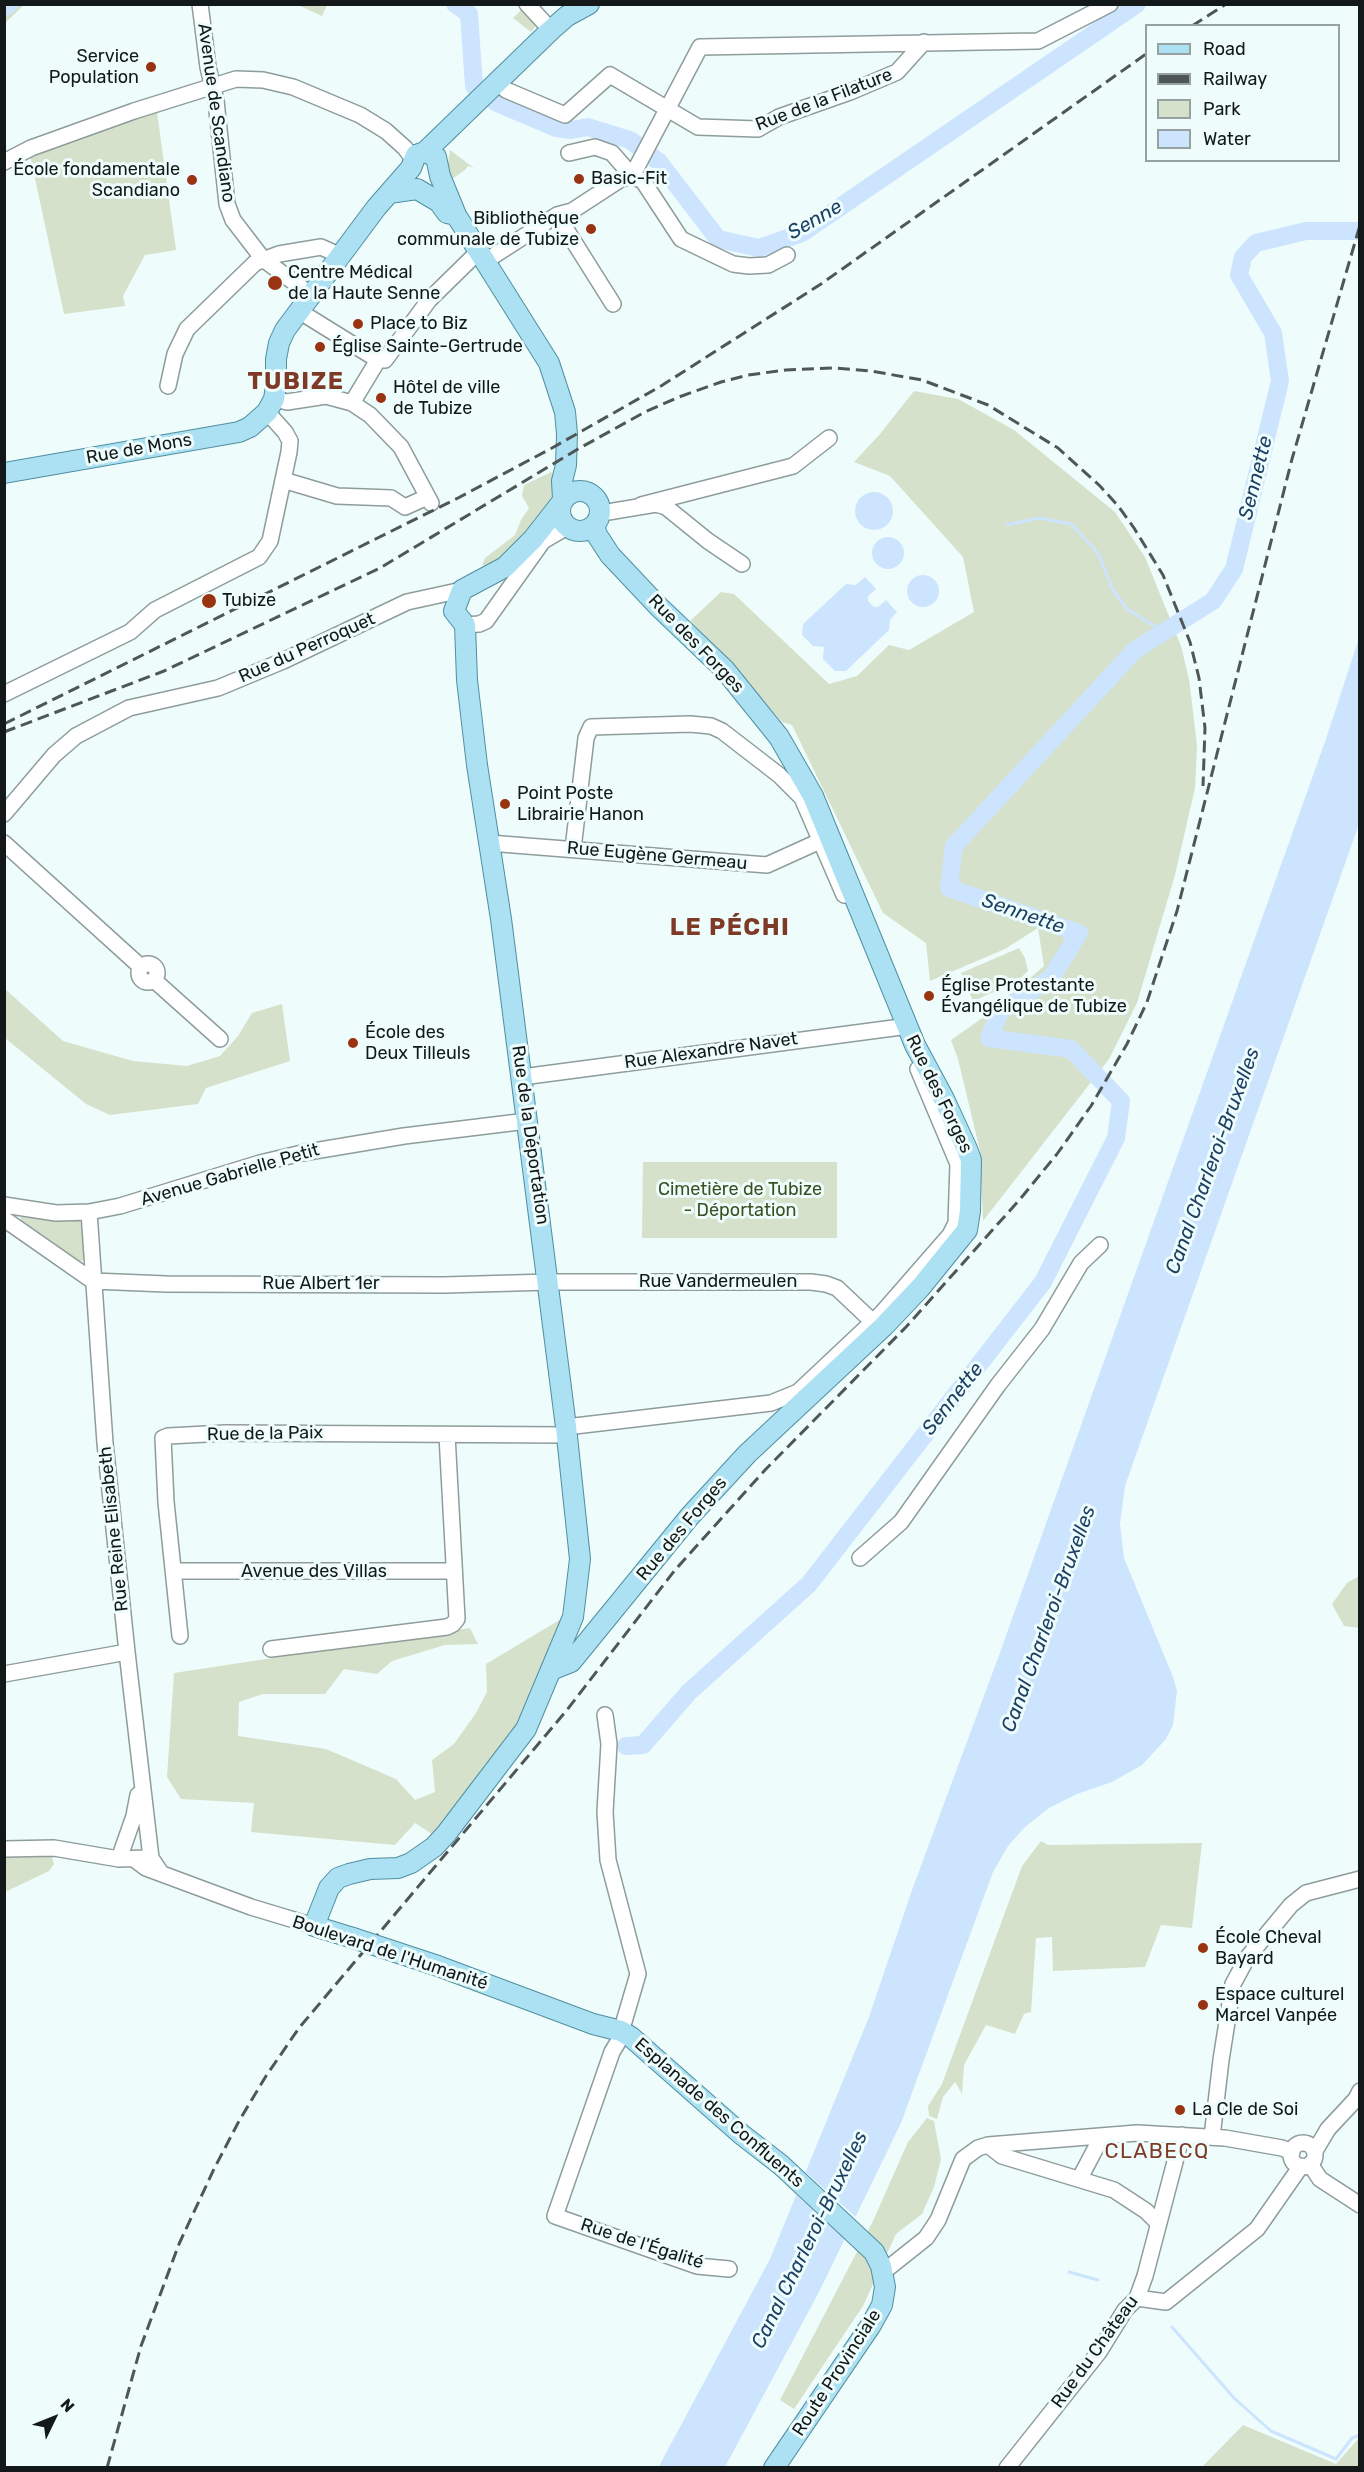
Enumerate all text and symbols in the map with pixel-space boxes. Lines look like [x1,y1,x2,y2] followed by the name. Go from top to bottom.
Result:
[193,22,239,204] street label: Avenue de Scandiano
[1145,24,1340,162] legend
[1203,38,1246,60] text: Road
[49,46,139,88] place label: Service Population
[144,60,158,74] marker: Service Population
[753,64,895,136] street label: Rue de la Filature
[1203,68,1267,90] text: Railway
[1203,98,1240,120] text: Park
[1203,128,1251,150] text: Water
[13,159,180,201] place label: École fondamentale Scandiano
[591,168,667,190] place label: Basic-Fit
[572,172,586,186] marker: Basic-Fit
[185,173,199,187] marker: École fondamentale Scandiano
[783,195,847,245] water label: Senne
[397,208,579,250] place label: Bibliothèque communale de Tubize
[584,222,598,236] marker: Bibliothèque communale de Tubize
[288,262,440,304] place label: Centre Médical de la Haute Senne
[266,274,284,292] marker: Centre Médical de la Haute Senne
[370,313,468,335] place label: Place to Biz
[351,317,365,331] marker: Place to Biz
[332,336,523,358] place label: Église Sainte-Gertrude
[313,340,327,354] marker: Église Sainte-Gertrude
[247,368,345,396] district label: TUBIZE
[393,377,500,420] place label: Hôtel de ville de Tubize
[374,391,388,405] marker: Hôtel de ville de Tubize
[84,429,194,469] street label: Rue de Mons
[1234,434,1278,522] water label: Sennette
[222,590,276,612] place label: Tubize
[643,590,749,698] street label: Rue des Forges
[200,592,218,610] marker: Tubize
[235,608,379,688] street label: Rue du Perroquet
[517,783,644,826] place label: Point Poste Librairie Hanon
[498,797,512,811] marker: Point Poste Librairie Hanon
[566,837,748,875] street label: Rue Eugène Germeau
[979,889,1067,939] water label: Sennette
[670,914,790,942] district label: LE PÉCHI
[941,975,1127,1018] place label: Église Protestante Évangélique de Tubize
[922,989,936,1003] marker: Église Protestante Évangélique de Tubize
[365,1022,470,1064] place label: École des Deux Tilleuls
[623,1028,799,1074] street label: Rue Alexandre Navet
[901,1031,977,1157] street label: Rue des Forges
[346,1036,360,1050] marker: École des Deux Tilleuls
[507,1044,553,1226] street label: Rue de la Déportation
[1161,1045,1265,1277] water label: Canal Charleroi-Bruxelles
[138,1139,322,1211] street label: Avenue Gabrielle Petit
[658,1179,822,1222] park label: Cimetière de Tubize - Déportation
[639,1271,797,1293] street label: Rue Vandermeulen
[262,1273,380,1295] street label: Rue Albert 1er
[917,1358,989,1440] water label: Sennette
[207,1422,323,1446] street label: Rue de la Paix
[95,1445,133,1613] street label: Rue Reine Elisabeth
[632,1473,732,1585] street label: Rue des Forges
[997,1503,1101,1735] water label: Canal Charleroi-Bruxelles
[241,1561,387,1583] street label: Avenue des Villas
[290,1911,490,1995] street label: Boulevard de l'Humanité
[1215,1927,1322,1970] place label: École Cheval Bayard
[1196,1941,1210,1955] marker: École Cheval Bayard
[1215,1984,1344,2026] place label: Espace culturel Marcel Vanpée
[1196,1998,1210,2012] marker: Espace culturel Marcel Vanpée
[630,2034,808,2192] street label: Esplanade des Confluents
[1192,2099,1298,2121] place label: La Cle de Soi
[1173,2103,1187,2117] marker: La Cle de Soi
[747,2127,873,2353] water label: Canal Charleroi-Bruxelles
[1104,2139,1210,2165] district label: CLABECQ
[578,2214,706,2274] street label: Rue de l'Égalité
[1047,2292,1143,2412] street label: Rue du Château
[788,2306,886,2440] street label: Route Provinciale
[24,2388,84,2448] north arrow
[57,2395,78,2416] text: N

